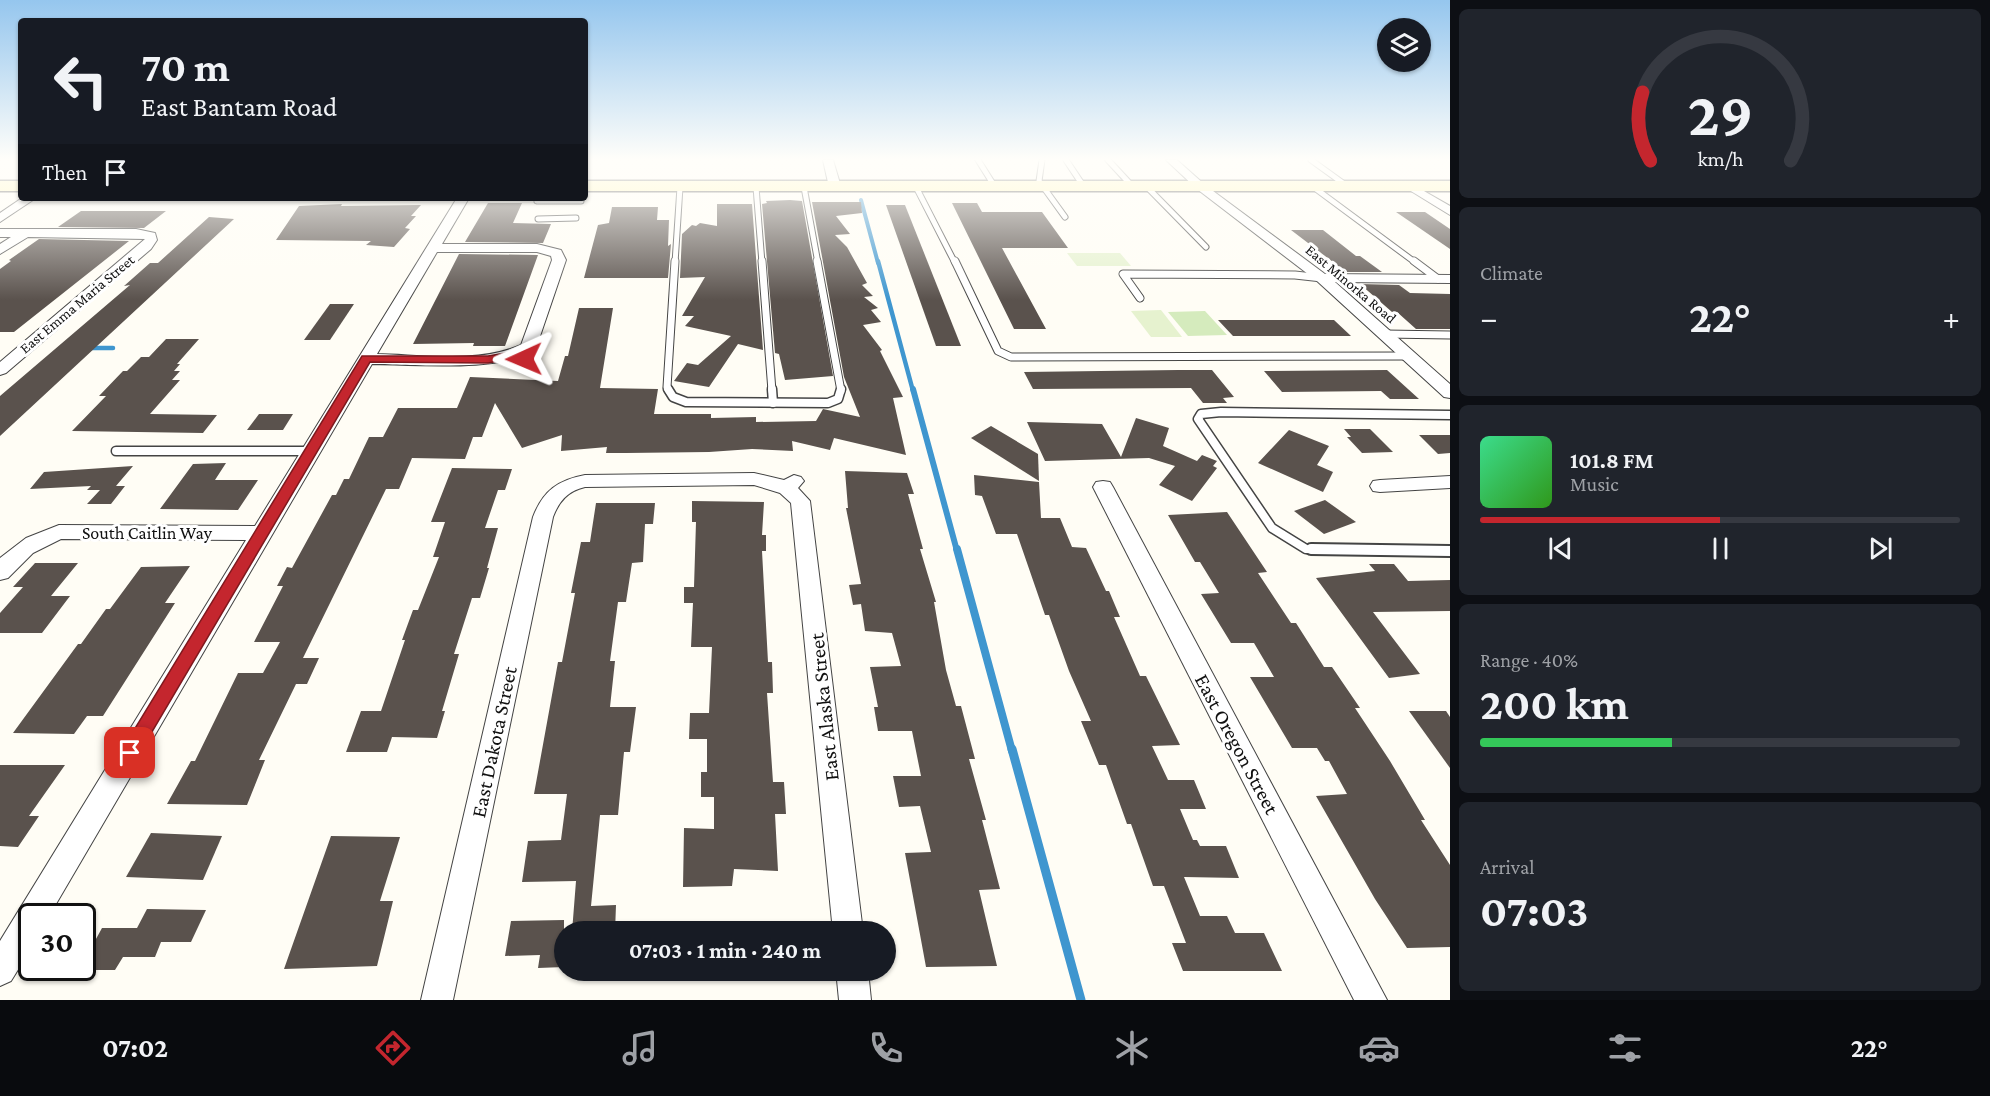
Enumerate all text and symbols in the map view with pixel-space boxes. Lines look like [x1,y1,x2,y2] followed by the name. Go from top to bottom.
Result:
[1377,18,1431,72] map controls
[1377,18,1431,72] button: layers
[42,42,120,120] icon: left
[141,43,230,90] text: 70 m
[1687,79,1753,148] text: 29
[141,92,337,122] text: East Bantam Road
[1697,147,1744,171] text: km/h
[99,156,132,189] icon: arrive
[42,160,87,185] text: Then
[1303,242,1400,327] street label: East Minorka Road
[17,251,138,357] street label: East Emma Maria Street
[1480,262,1543,284] text: Climate
[1689,292,1751,342] text: 22°
[1480,299,1497,336] text: −
[1943,299,1960,336] text: +
[492,327,556,391] position arrow
[1570,448,1654,473] text: 101.8 FM
[1570,473,1619,495] text: Music
[82,523,213,543] street label: South Caitlin Way
[1544,532,1577,565] icon: previous
[1704,532,1737,565] icon: pause
[1864,532,1897,565] icon: next
[804,631,844,782] street label: East Alaska Street
[1480,649,1578,671] text: Range · 40%
[466,663,522,820] street label: East Dakota Street
[1190,670,1285,819] street label: East Oregon Street
[1480,679,1629,729] text: 200 km
[104,727,155,778] pin
[113,736,146,769] icon: arrive
[1480,856,1534,878] text: Arrival
[1480,886,1588,936] text: 07:03
[18,903,96,981] speed limit sign: 30
[629,938,821,963] text: 07:03 · 1 min · 240 m
[372,1027,414,1069] icon: directions
[619,1027,661,1069] icon: music
[865,1027,907,1069] icon: phone
[1111,1027,1153,1069] icon: climate
[1358,1027,1400,1069] icon: car
[1604,1027,1646,1069] icon: filters
[102,1033,168,1063] text: 07:02
[1851,1033,1888,1063] text: 22°

